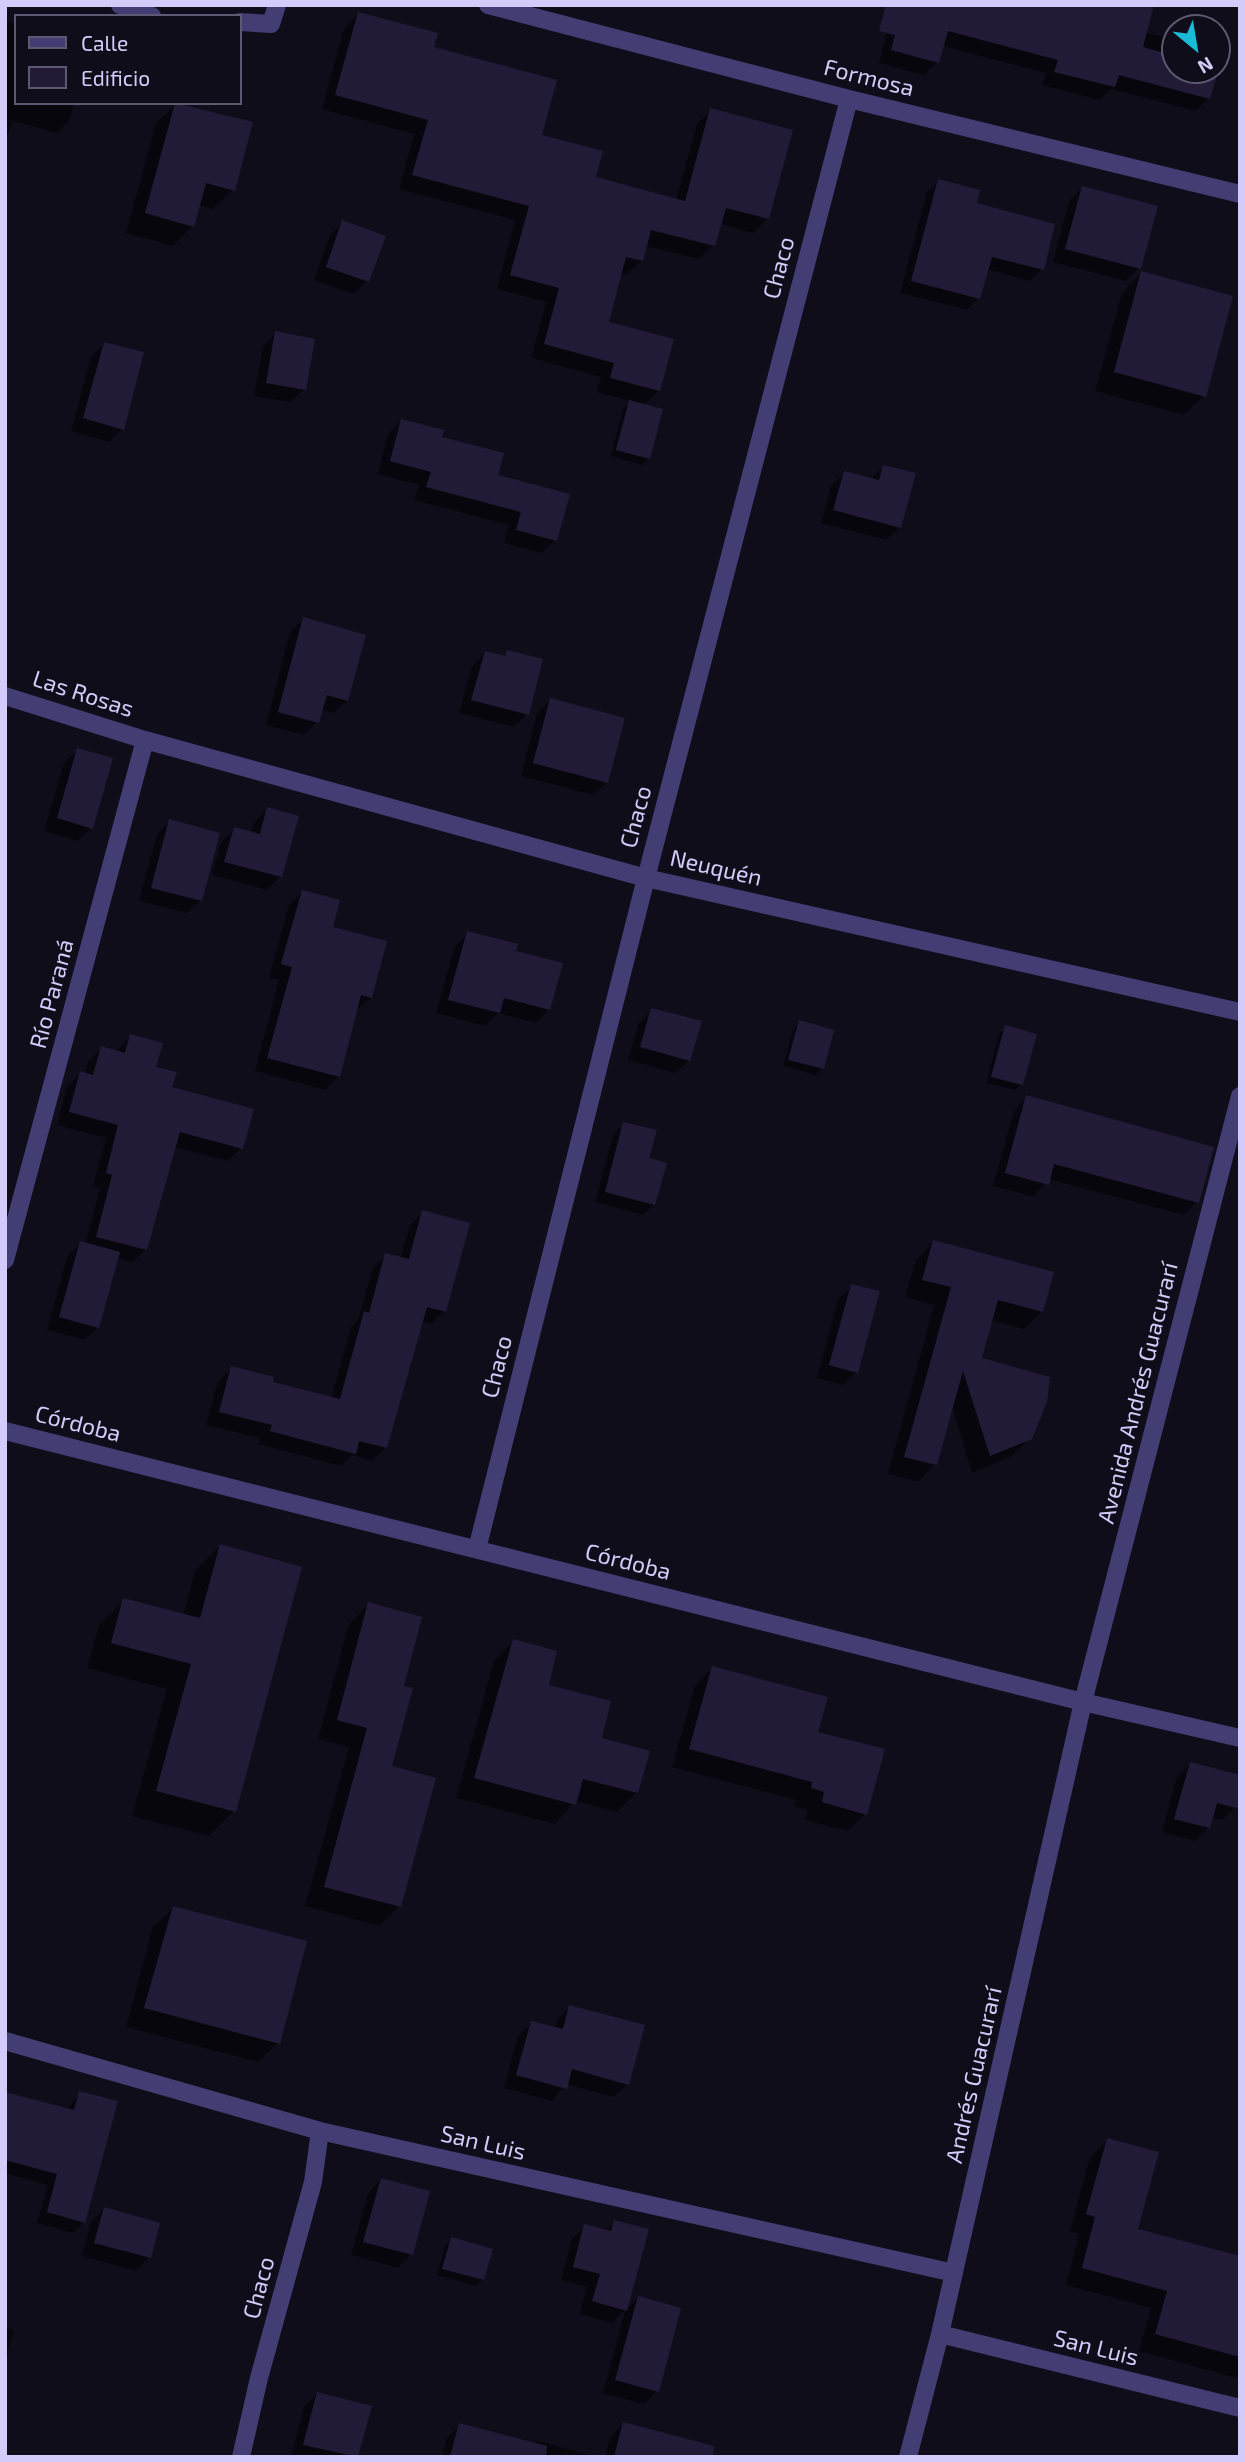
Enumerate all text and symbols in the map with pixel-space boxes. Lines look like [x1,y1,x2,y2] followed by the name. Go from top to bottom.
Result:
[14,14,242,105] legend
[1161,14,1231,84] north arrow
[81,30,128,55] text: Calle
[1194,52,1217,79] text: N
[821,54,917,102] street label: Formosa
[81,65,150,90] text: Edificio
[757,234,801,302] street label: Chaco
[29,665,137,723] street label: Las Rosas
[614,783,658,851] street label: Chaco
[667,844,765,892] street label: Neuquén
[24,936,80,1052] street label: Río Paraná
[1092,1259,1184,1527] street label: Avenida Andrés Guacurarí
[476,1333,518,1401] street label: Chaco
[32,1400,124,1448] street label: Córdoba
[582,1538,674,1586] street label: Córdoba
[940,1984,1008,2166] street label: Andrés Guacurarí
[438,2120,528,2166] street label: San Luis
[237,2254,281,2322] street label: Chaco
[1051,2324,1141,2372] street label: San Luis

